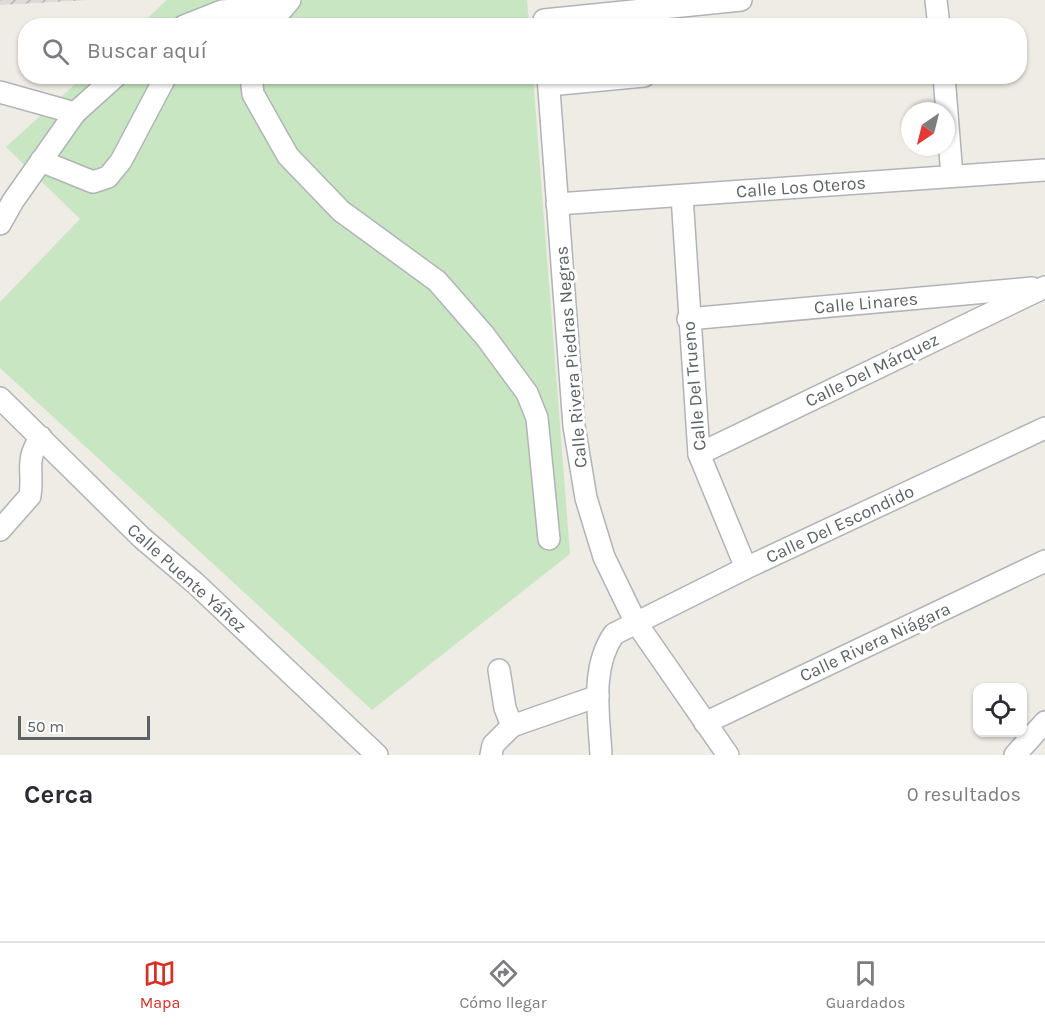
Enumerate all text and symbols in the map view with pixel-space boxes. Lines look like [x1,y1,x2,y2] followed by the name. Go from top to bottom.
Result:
[18,18,1027,84] search box
[39,35,72,68] icon: search
[87,38,207,64] text: Buscar aquí
[901,102,955,156] north arrow
[735,171,867,203] street label: Calle Los Oteros
[550,245,592,469] street label: Calle Rivera Piedras Negras
[813,287,919,319] street label: Calle Linares
[677,320,711,452] street label: Calle Del Trueno
[802,328,942,412] street label: Calle Del Márquez
[762,480,918,568] street label: Calle Del Escondido
[123,519,251,637] street label: Calle Puente Yáñez
[796,597,954,687] street label: Calle Rivera Niágara
[973,683,1027,737] map controls
[973,683,1027,737] button: locate
[18,713,150,740] scale bar
[27,717,64,736] text: 50 m
[24,779,93,810] text: Cerca
[907,783,1021,806] text: 0 resultados
[140,957,180,1012] tab: Mapa
[460,957,546,1012] tab: Cómo llegar
[826,957,905,1012] tab: Guardados

